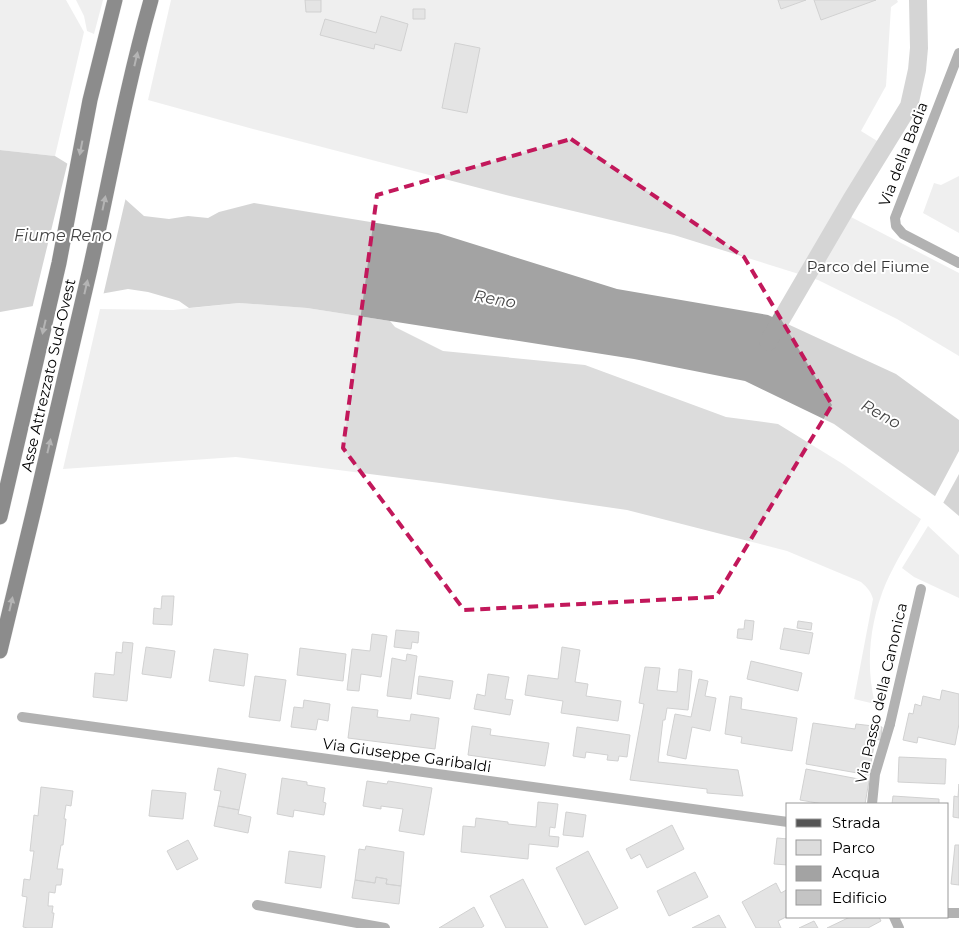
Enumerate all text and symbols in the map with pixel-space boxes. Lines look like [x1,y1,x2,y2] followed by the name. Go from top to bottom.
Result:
[132,52,140,67] one-way arrow
[874,99,932,209] street label: Via della Badia
[77,140,85,155] one-way arrow
[101,194,109,210] one-way arrow
[14,226,112,245] water label: Fiume Reno
[807,257,929,276] park label: Parco del Fiume
[17,277,79,473] street label: Asse Attrezzato Sud-Ovest
[82,280,90,295] one-way arrow
[473,286,517,312] water label: Reno
[40,320,48,335] one-way arrow
[858,395,904,433] water label: Reno
[46,437,54,453] one-way arrow
[7,596,15,611] one-way arrow
[851,601,911,785] street label: Via Passo della Canonica
[321,734,493,776] street label: Via Giuseppe Garibaldi
[786,803,949,918] legend
[832,813,881,832] text: Strada
[832,838,875,857] text: Parco
[832,863,880,882] text: Acqua
[832,888,887,907] text: Edificio

